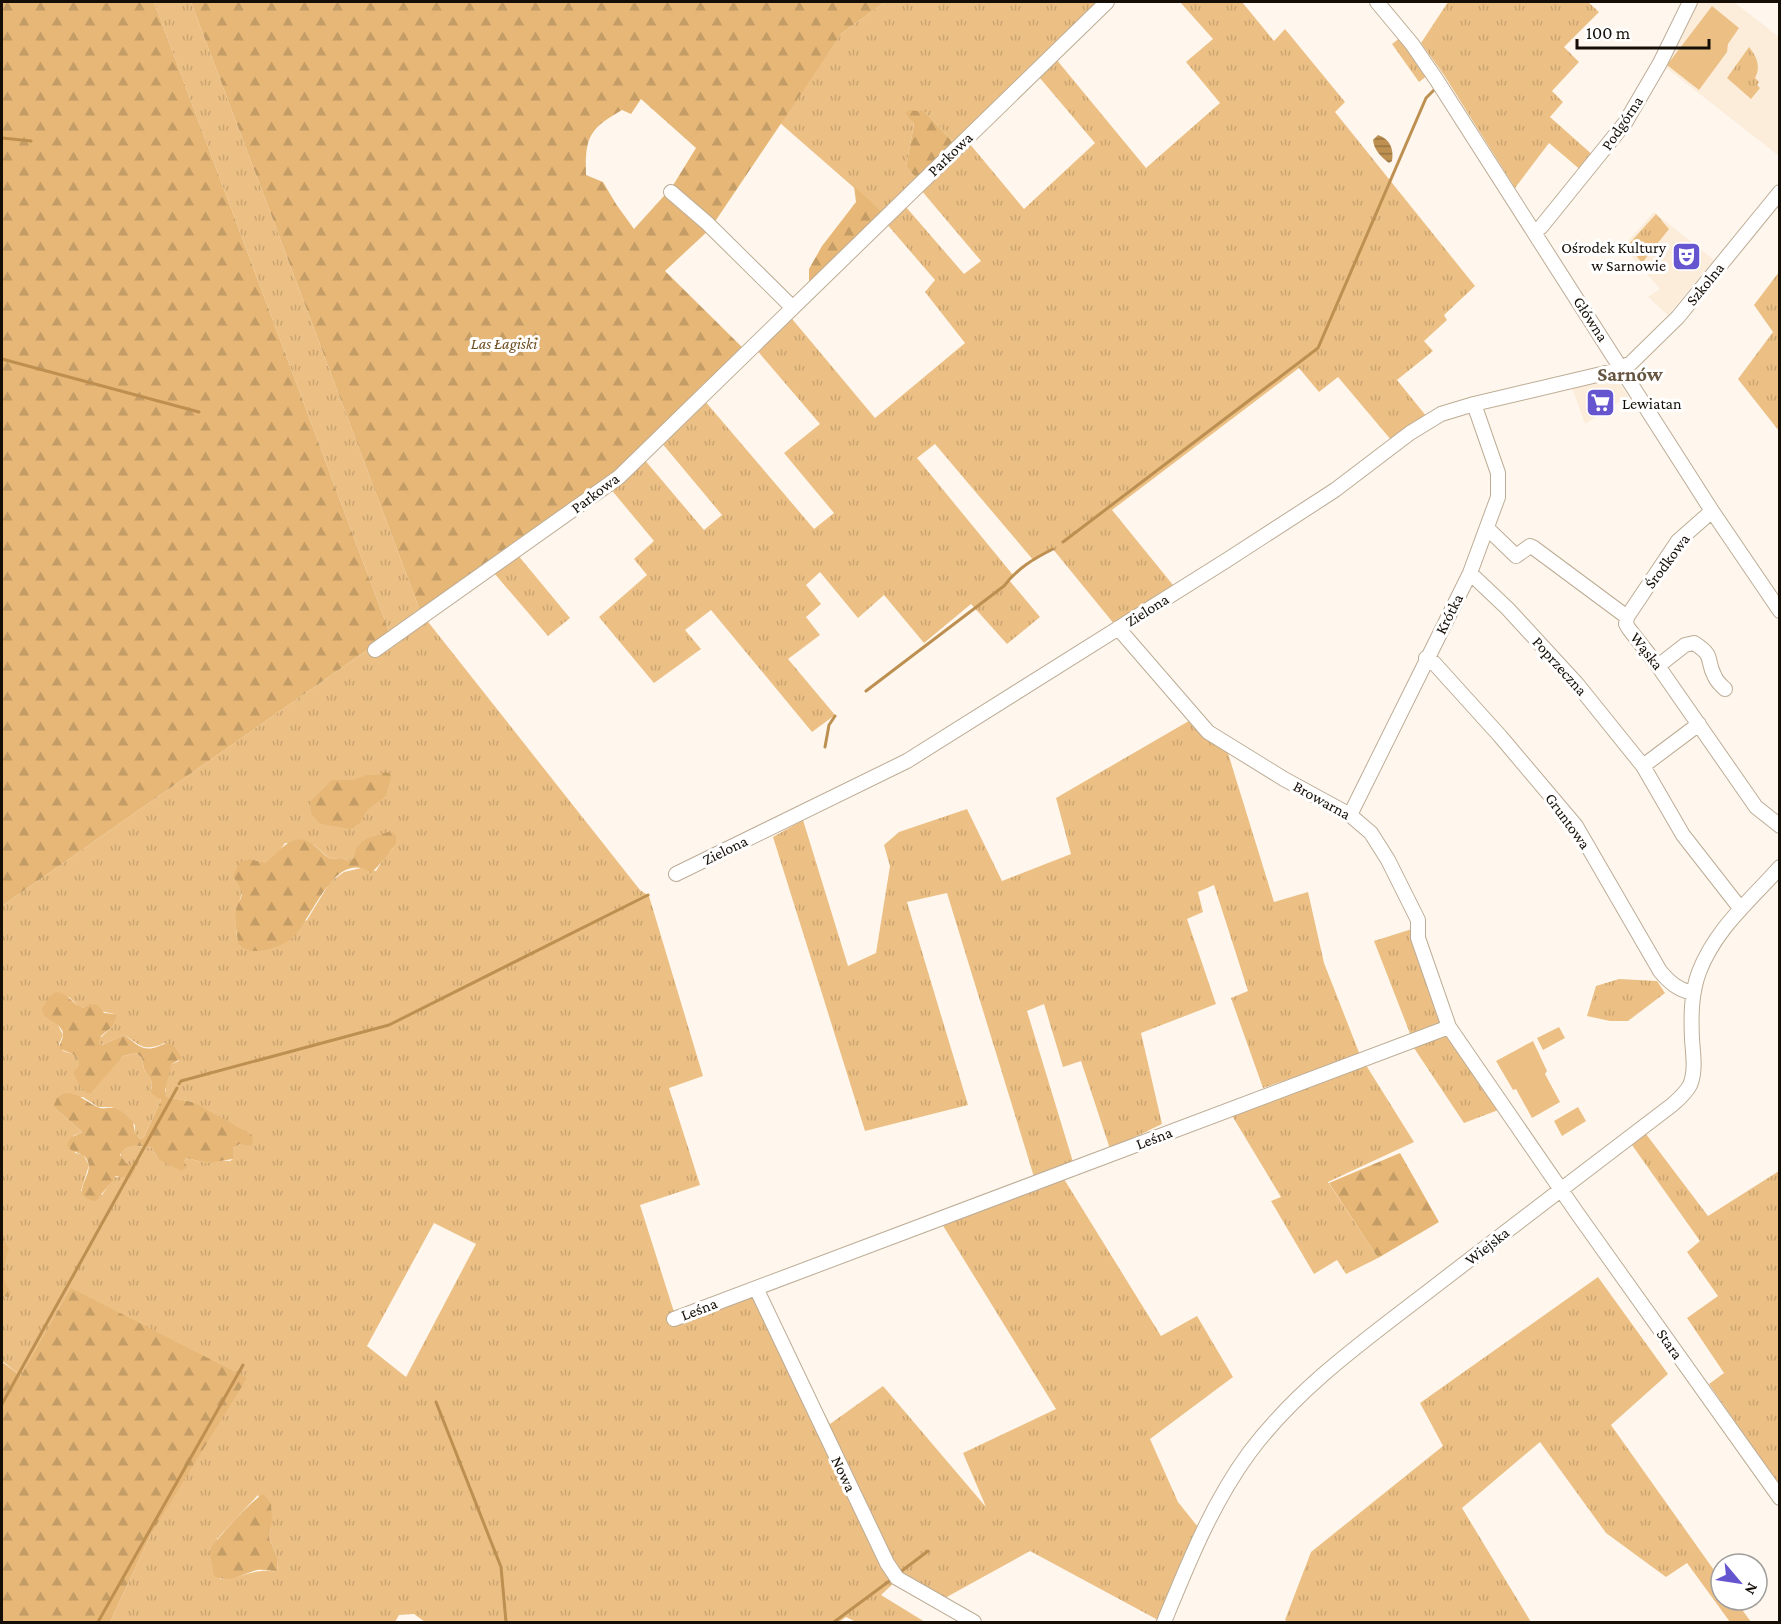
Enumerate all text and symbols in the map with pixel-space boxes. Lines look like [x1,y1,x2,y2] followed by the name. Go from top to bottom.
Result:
[1577,12,1709,50] scale bar
[1586,23,1631,43] text: 100 m
[1598,92,1647,154] street label: Podgórna
[924,128,976,179] street label: Parkowa
[1561,239,1667,274] place label: Ośrodek Kultury w Sarnowie
[1671,240,1703,272] theatre icon: Ośrodek Kultury w Sarnowie
[1683,259,1728,309] street label: Szkolna
[1570,293,1612,345] street label: Główna
[471,335,538,353] park label: Las Łagiski
[1597,363,1664,385] district label: Sarnów
[1585,387,1617,419] supermarket icon: Lewiatan
[1622,395,1682,412] place label: Lewiatan
[568,469,623,516] street label: Parkowa
[1641,530,1693,592] street label: Środkowa
[1122,590,1172,630] street label: Zielona
[1432,591,1467,637] street label: Krótka
[1626,629,1667,674] street label: Wąska
[1529,633,1591,700] street label: Poprzeczna
[1290,777,1354,823] street label: Browarna
[1542,790,1594,853] street label: Gruntowa
[700,832,751,868] street label: Zielona
[1134,1123,1175,1153] street label: Leśna
[1462,1223,1513,1269] street label: Wiejska
[679,1294,720,1324] street label: Leśna
[1654,1326,1687,1363] street label: Stara
[828,1453,860,1495] street label: Nowa
[1709,1552,1769,1612] north arrow
[1742,1580,1762,1598] text: N

